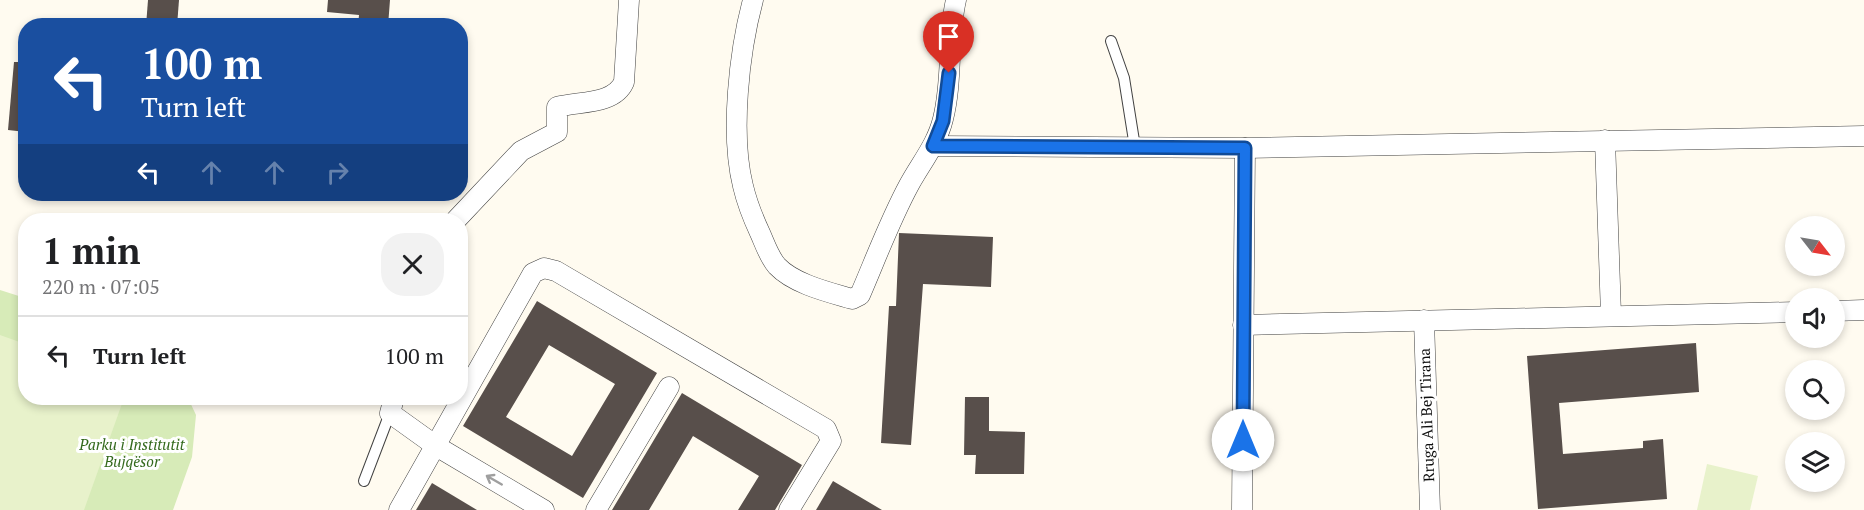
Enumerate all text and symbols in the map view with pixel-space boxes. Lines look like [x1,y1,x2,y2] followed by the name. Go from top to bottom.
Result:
[923,11,974,73] pin
[932,20,965,53] icon: arrive
[141,35,262,91] text: 100 m
[42,42,120,120] icon: left
[141,89,246,125] text: Turn left
[132,156,165,189] icon: left
[195,156,228,189] icon: ahead
[258,156,291,189] icon: ahead
[321,156,354,189] icon: right
[1785,216,1845,276] north arrow
[1785,216,1845,492] map controls
[42,227,140,274] text: 1 min
[381,233,444,296] button: close
[42,273,160,300] text: 220 m · 07:05
[1785,288,1845,348] button: sound
[42,339,75,372] icon: left
[93,341,186,370] text: Turn left
[384,341,444,370] text: 100 m
[1414,347,1438,482] street label: Rruga Ali Bej Tirana
[1785,360,1845,420] button: search
[1211,408,1275,472] position arrow
[1785,432,1845,492] button: layers
[78,434,186,471] park label: Parku i Institutit Bujqësor
[486,474,503,486] one-way arrow

